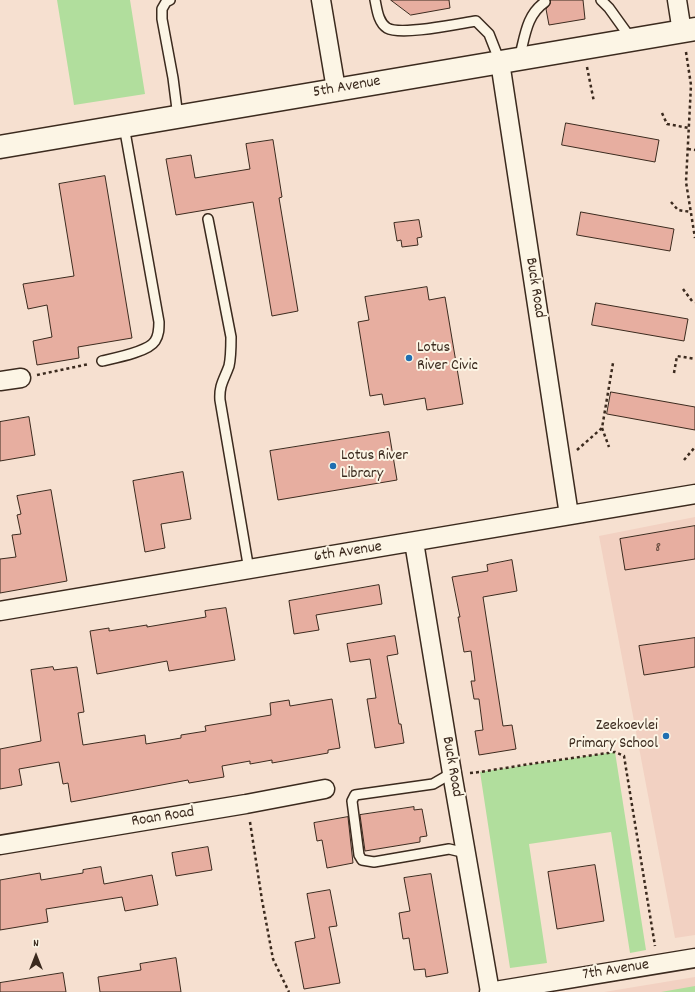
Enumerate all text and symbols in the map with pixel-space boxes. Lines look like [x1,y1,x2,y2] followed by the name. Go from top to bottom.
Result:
[312,73,382,103] street label: 5th Avenue
[520,256,548,320] street label: Buck Road
[417,339,478,377] place label: Lotus River Civic
[404,353,414,363] marker: Lotus River Civic
[341,447,408,485] place label: Lotus River Library
[328,461,338,471] marker: Lotus River Library
[313,538,383,568] street label: 6th Avenue
[655,541,661,557] house number: 8
[568,717,658,755] place label: Zeekoevlei Primary School
[661,731,671,741] marker: Zeekoevlei Primary School
[436,735,466,799] street label: Buck Road
[130,804,196,832] street label: Roan Road
[16,936,56,976] north arrow
[33,936,39,952] text: N
[582,956,650,986] street label: 7th Avenue

